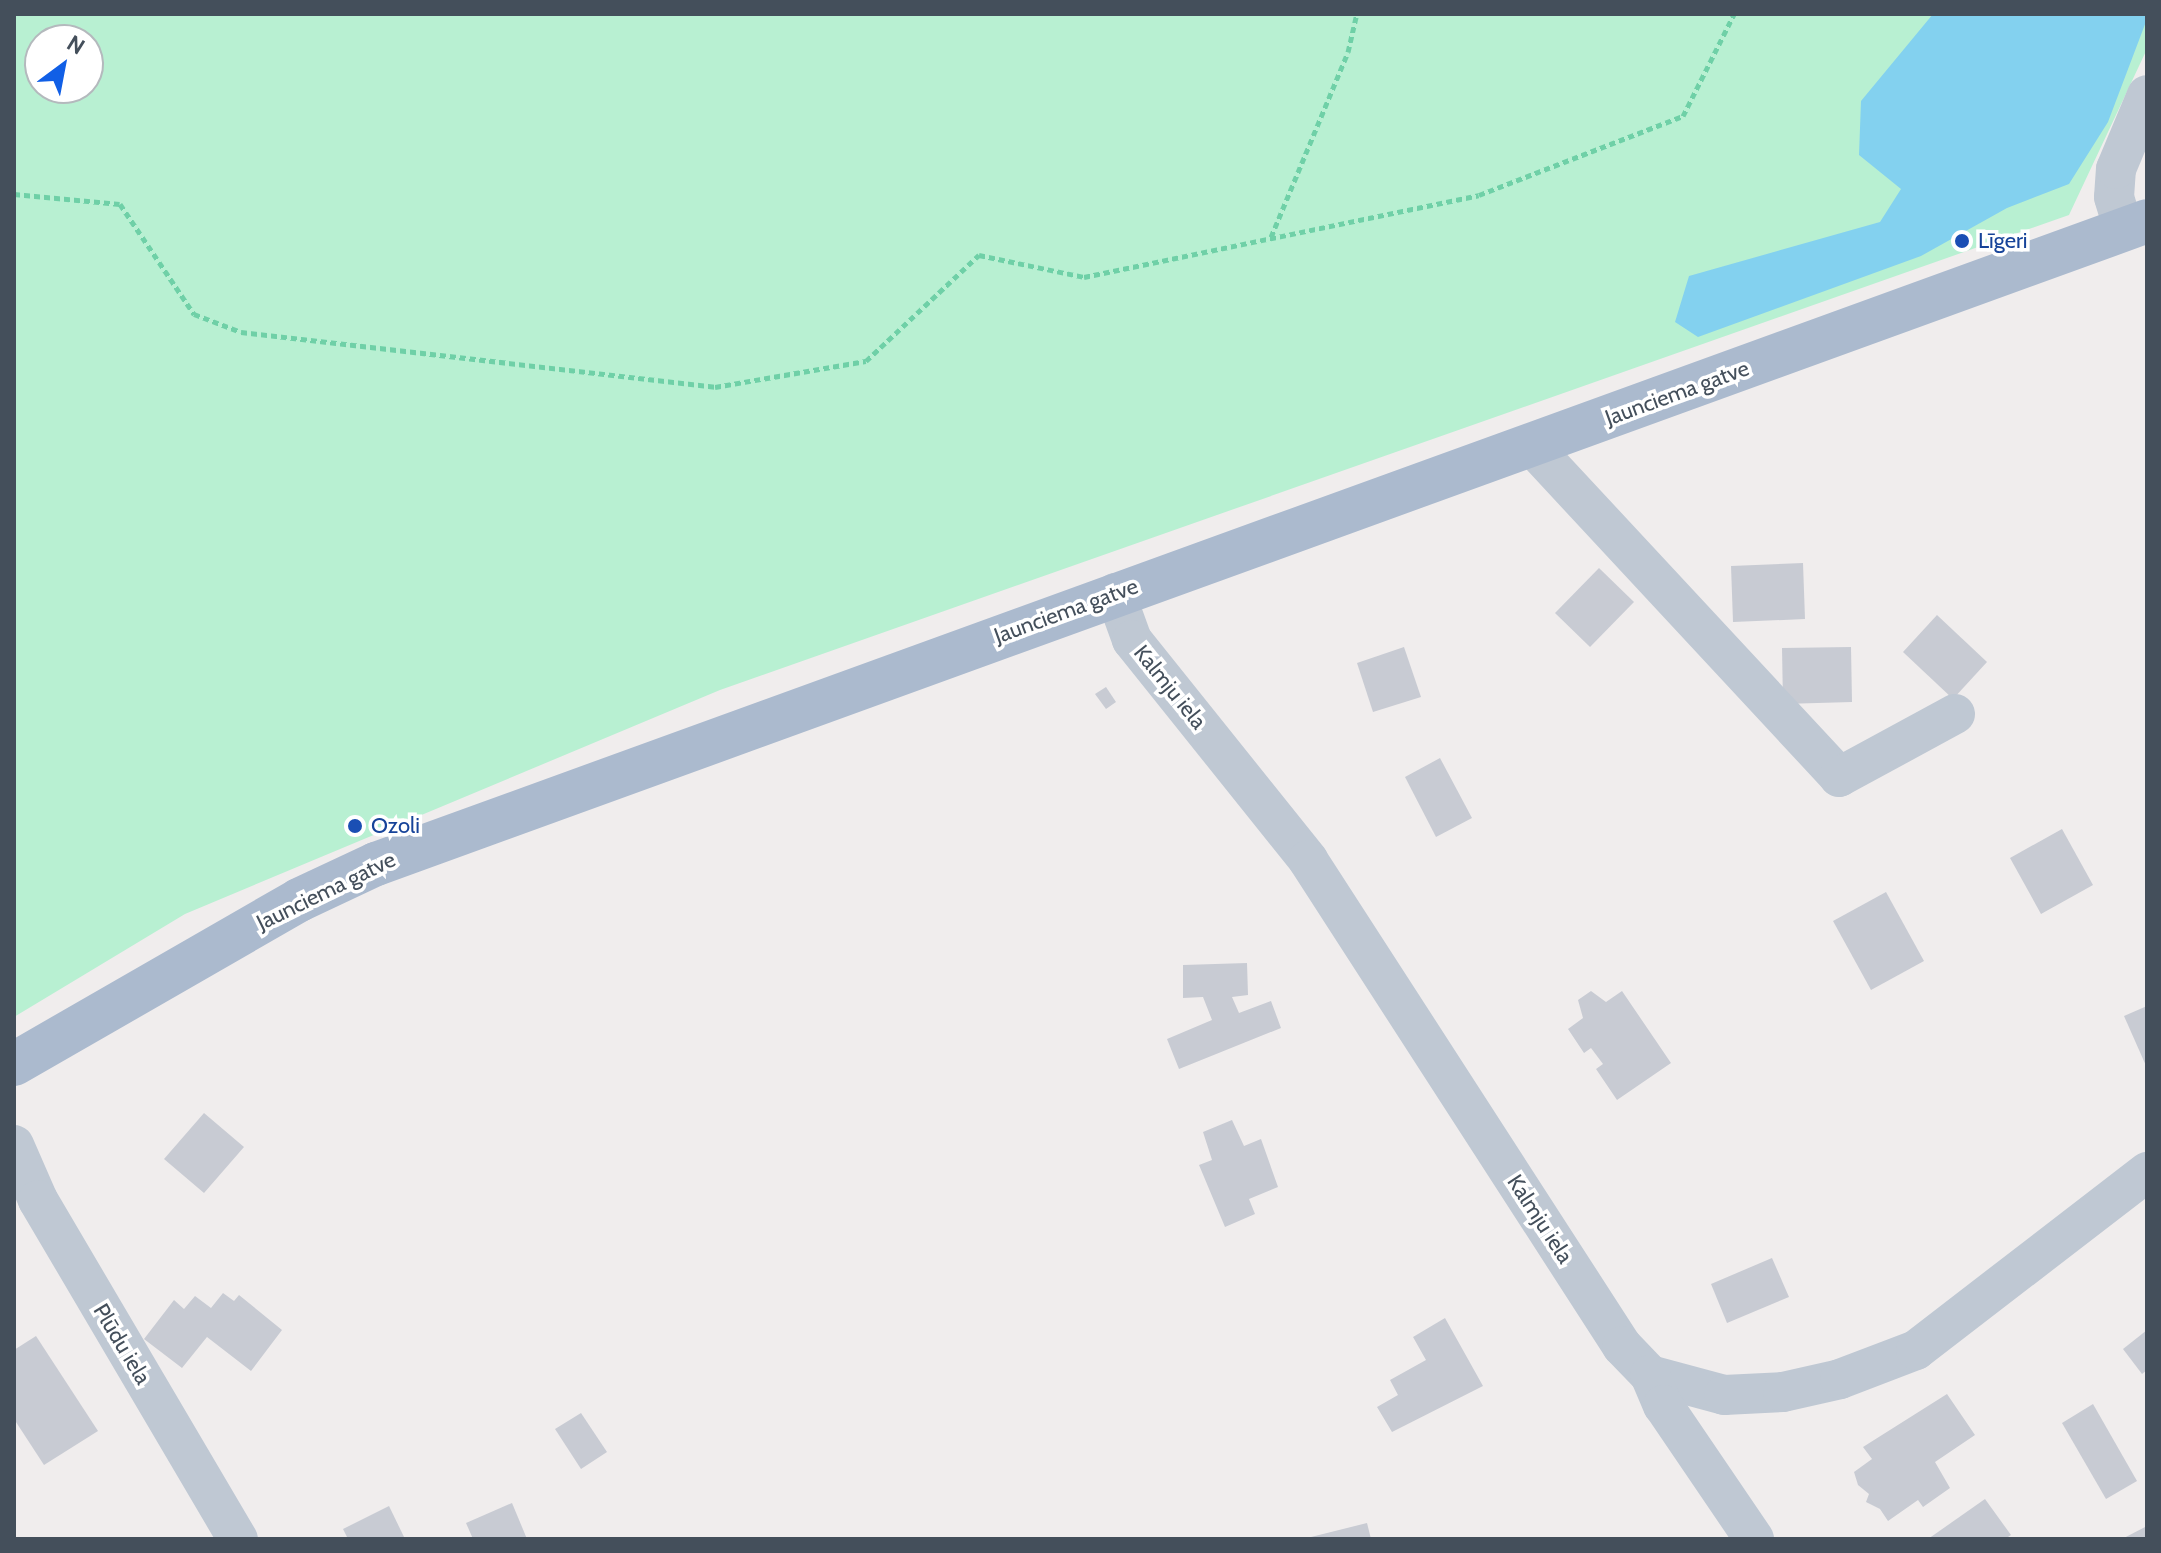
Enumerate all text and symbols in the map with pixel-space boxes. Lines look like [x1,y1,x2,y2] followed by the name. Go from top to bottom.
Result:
[24,24,104,104] north arrow
[62,29,90,60] text: N
[1978,228,2028,254] place label: Līgeri
[1953,232,1971,250] marker: Līgeri
[1601,355,1753,431] street label: Jaunciema gatve
[990,573,1142,649] street label: Jaunciema gatve
[1128,640,1212,734] street label: Kalmju iela
[371,813,420,839] place label: Ozoli
[346,817,364,835] marker: Ozoli
[252,846,400,936] street label: Jaunciema gatve
[1502,1170,1578,1268] street label: Kalmju iela
[88,1299,156,1389] street label: Plūdu iela

